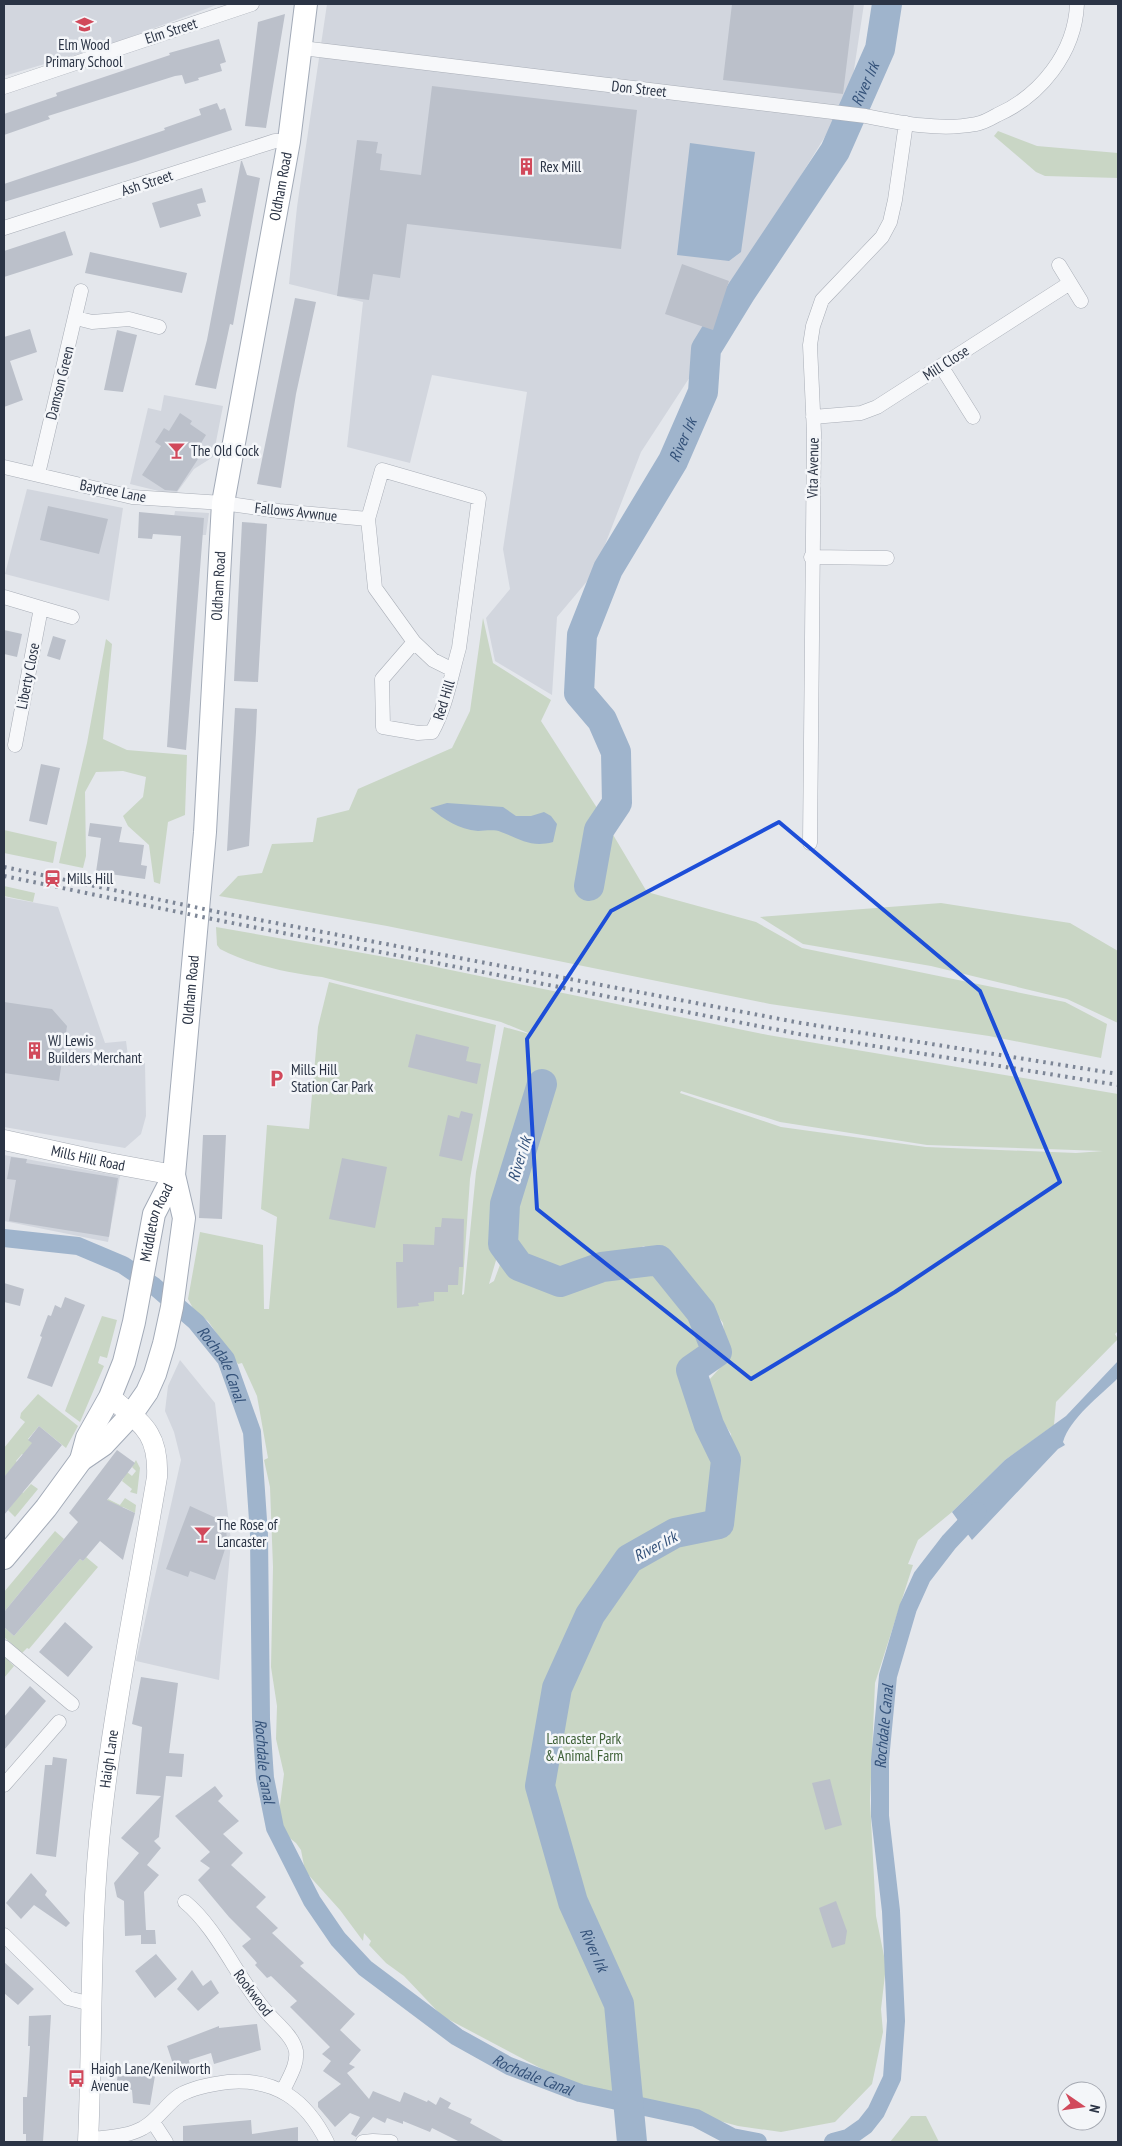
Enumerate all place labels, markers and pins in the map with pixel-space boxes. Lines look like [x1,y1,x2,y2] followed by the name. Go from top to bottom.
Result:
[74,14,94,34] school or university icon: Elm Wood Primary School
[46,35,123,71] place label: Elm Wood Primary School
[516,157,536,177] building icon: Rex Mill
[540,157,582,176] place label: Rex Mill
[167,441,187,461] bar icon: The Old Cock
[191,441,259,460] place label: The Old Cock
[43,869,63,889] station icon: Mills Hill
[67,869,114,888] place label: Mills Hill
[48,1031,142,1067] place label: WJ Lewis Builders Merchant
[24,1040,44,1060] building icon: WJ Lewis Builders Merchant
[291,1060,374,1096] place label: Mills Hill Station Car Park
[267,1069,287,1089] parking icon: Mills Hill Station Car Park
[217,1515,279,1551] place label: The Rose of Lancaster
[193,1524,213,1544] bar icon: The Rose of Lancaster
[91,2059,211,2095] place label: Haigh Lane/Kenilworth Avenue
[67,2068,87,2088] bus stop icon: Haigh Lane/Kenilworth Avenue

